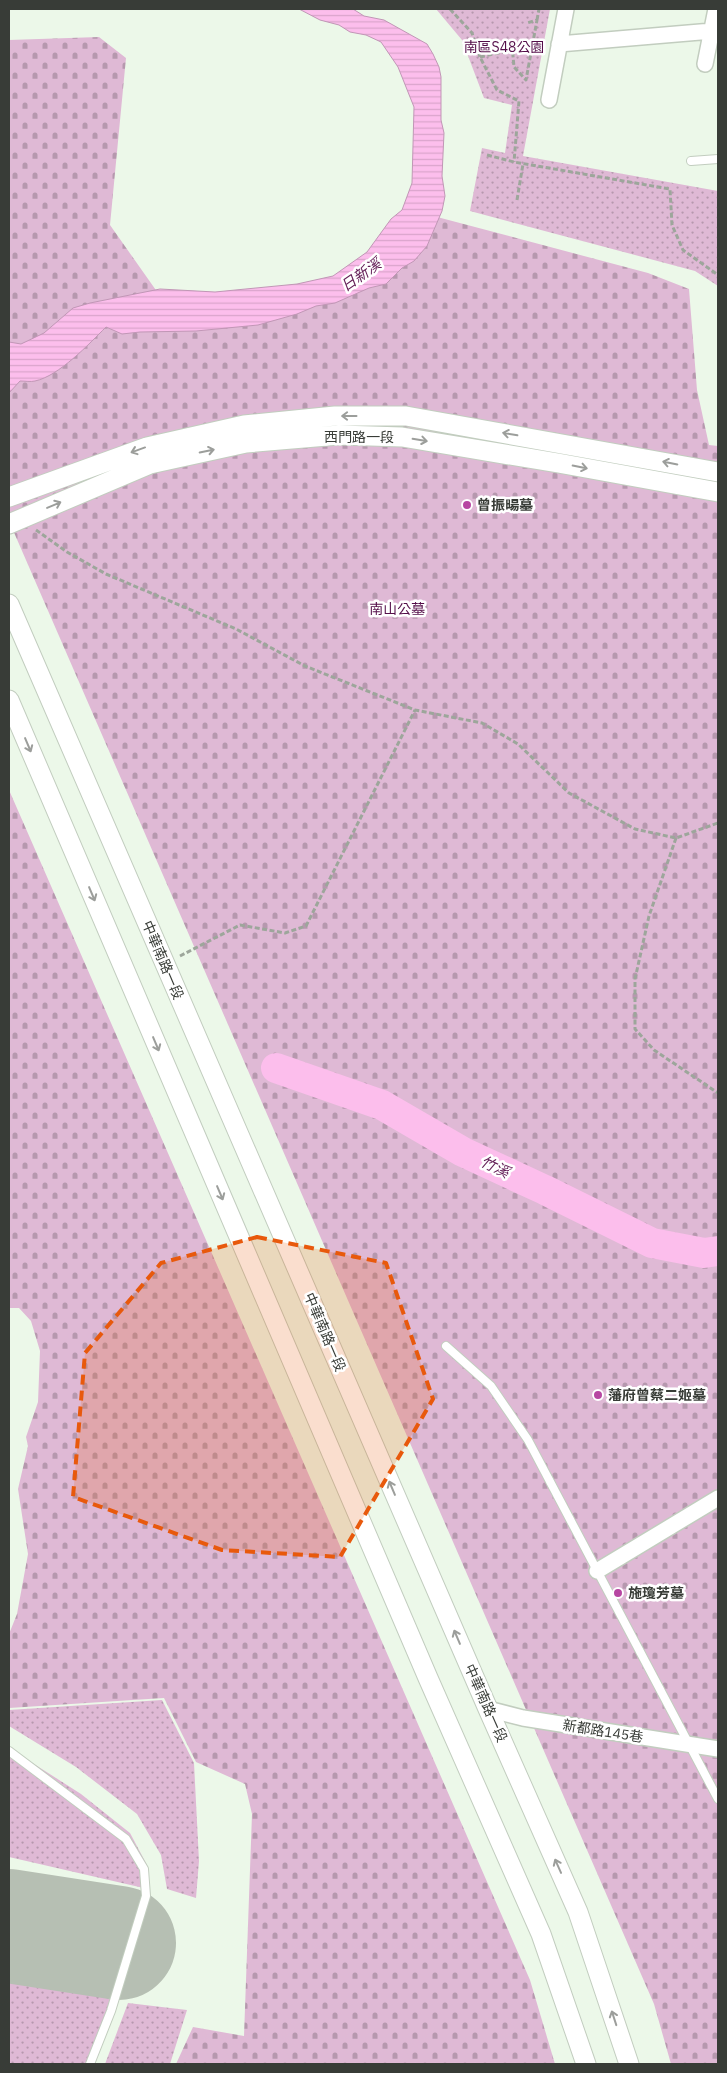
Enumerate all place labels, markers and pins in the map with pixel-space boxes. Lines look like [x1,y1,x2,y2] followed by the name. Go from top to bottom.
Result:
[477,496,533,514] place label: 曾振暘墓
[461,499,473,511] marker: 曾振暘墓
[608,1386,706,1404] place label: 藩府曾蔡二姬墓
[592,1389,604,1401] marker: 藩府曾蔡二姬墓
[628,1584,684,1602] place label: 施瓊芳墓
[612,1587,624,1599] marker: 施瓊芳墓

